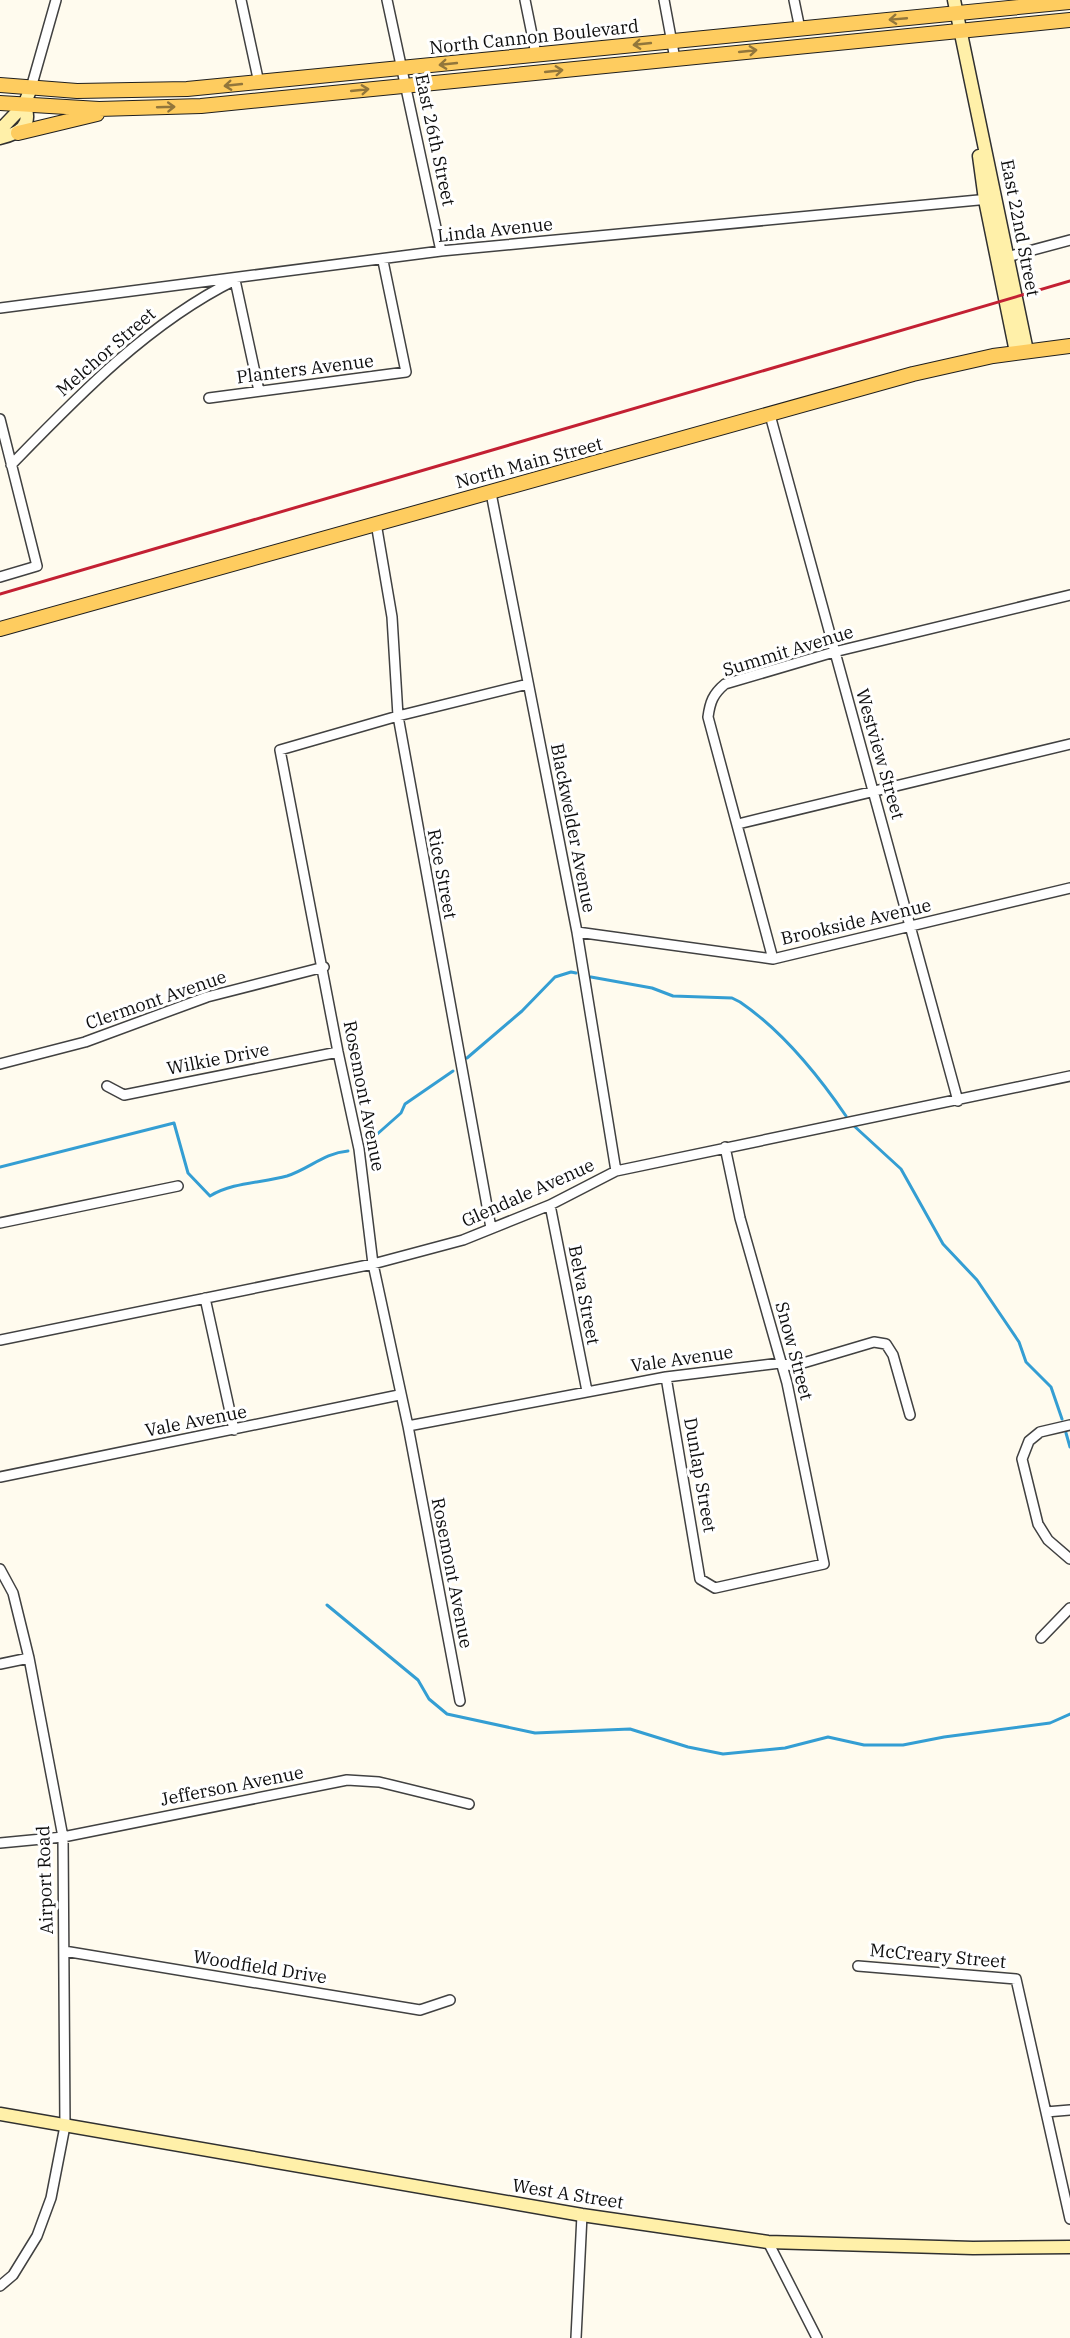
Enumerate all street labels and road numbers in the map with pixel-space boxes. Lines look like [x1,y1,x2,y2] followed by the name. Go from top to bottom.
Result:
[428,14,640,59] street label: North Cannon Boulevard
[410,72,461,208] street label: East 26th Street
[996,157,1045,298] street label: East 22nd Street
[436,212,554,247] street label: Linda Avenue
[51,302,160,401] street label: Melchor Street
[235,349,375,388] street label: Planters Avenue
[453,432,605,493] street label: North Main Street
[720,620,856,681] street label: Summit Avenue
[851,686,910,822] street label: Westview Street
[546,741,601,915] street label: Blackwelder Avenue
[422,827,462,921] street label: Rice Street
[779,893,933,950] street label: Brookside Avenue
[82,965,229,1034] street label: Clermont Avenue
[339,1019,390,1173] street label: Rosemont Avenue
[165,1037,271,1080] street label: Wilkie Drive
[458,1153,598,1232] street label: Glendale Avenue
[564,1243,605,1347] street label: Belva Street
[770,1299,819,1403] street label: Snow Street
[629,1340,735,1377] street label: Vale Avenue
[143,1399,249,1442] street label: Vale Avenue
[679,1416,722,1534] street label: Dunlap Street
[427,1496,478,1650] street label: Rosemont Avenue
[158,1760,305,1811] street label: Jefferson Avenue
[31,1825,58,1935] street label: Airport Road
[869,1938,1007,1973] street label: McCreary Street
[192,1945,329,1988] street label: Woodfield Drive
[511,2173,625,2214] street label: West A Street

